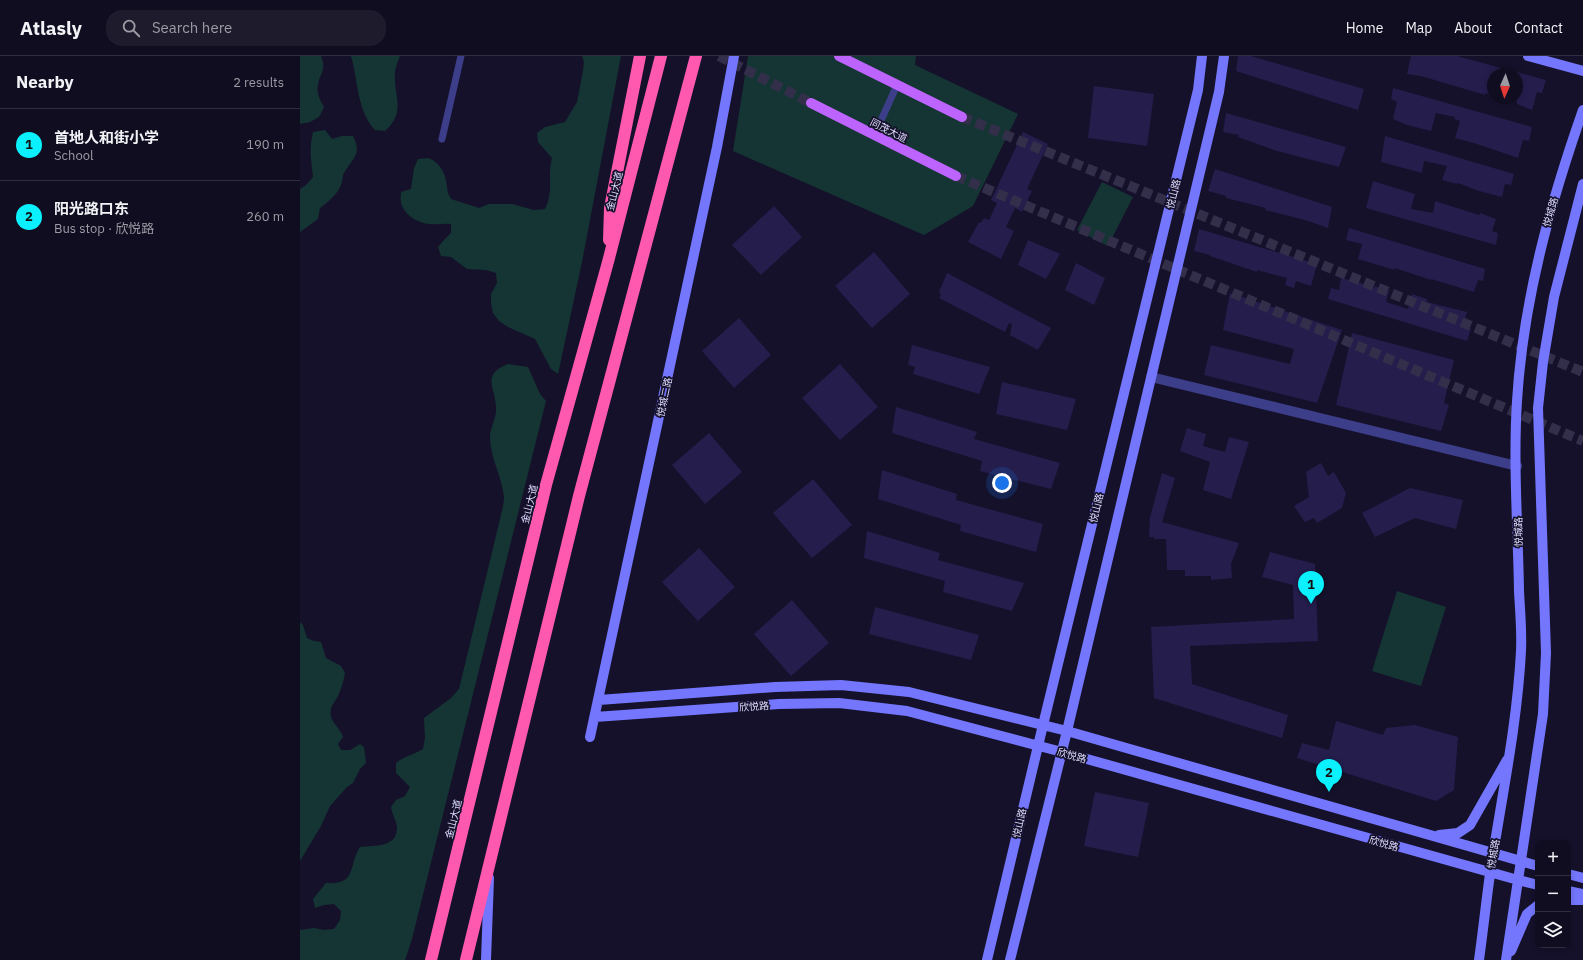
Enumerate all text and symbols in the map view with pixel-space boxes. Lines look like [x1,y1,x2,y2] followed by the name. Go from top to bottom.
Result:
[106,10,386,46] search box
[20,16,82,40] text: Atlasly
[120,17,142,39] icon: search
[152,18,232,37] text: Search here
[1346,19,1383,37] text: Home
[1405,19,1432,37] text: Map
[1454,19,1492,37] text: About
[1514,19,1563,37] text: Contact
[1487,68,1523,104] north arrow
[16,71,74,93] text: Nearby
[233,74,284,91] text: 2 results
[868,116,910,145] street label: 同茂大道
[54,128,159,147] text: 首地人和街小学
[25,136,33,153] text: 1
[246,136,284,153] text: 190 m
[54,147,94,164] text: School
[603,170,626,212] street label: 金山大道
[1164,178,1183,210] street label: 悦山路
[1540,196,1561,228] street label: 悦城路
[54,199,129,218] text: 阳光路口东
[25,208,33,225] text: 2
[246,208,284,225] text: 260 m
[54,220,154,237] text: Bus stop · 欣悦路
[654,376,675,418] street label: 悦城二路
[992,473,1012,493] your location
[518,483,541,525] street label: 金山大道
[1087,492,1106,524] street label: 悦山路
[1512,517,1525,547] street label: 悦城路
[1298,571,1324,604] pin: 1
[739,699,769,714] street label: 欣悦路
[1056,745,1088,766] street label: 欣悦路
[1316,759,1342,792] pin: 2
[442,798,465,840] street label: 金山大道
[1010,807,1029,839] street label: 悦山路
[1368,833,1400,854] street label: 欣悦路
[1484,838,1502,870] street label: 悦城路
[1535,840,1571,948] map controls
[1535,840,1571,876] button: +
[1535,876,1571,912] button: −
[1535,912,1571,948] button: layers

